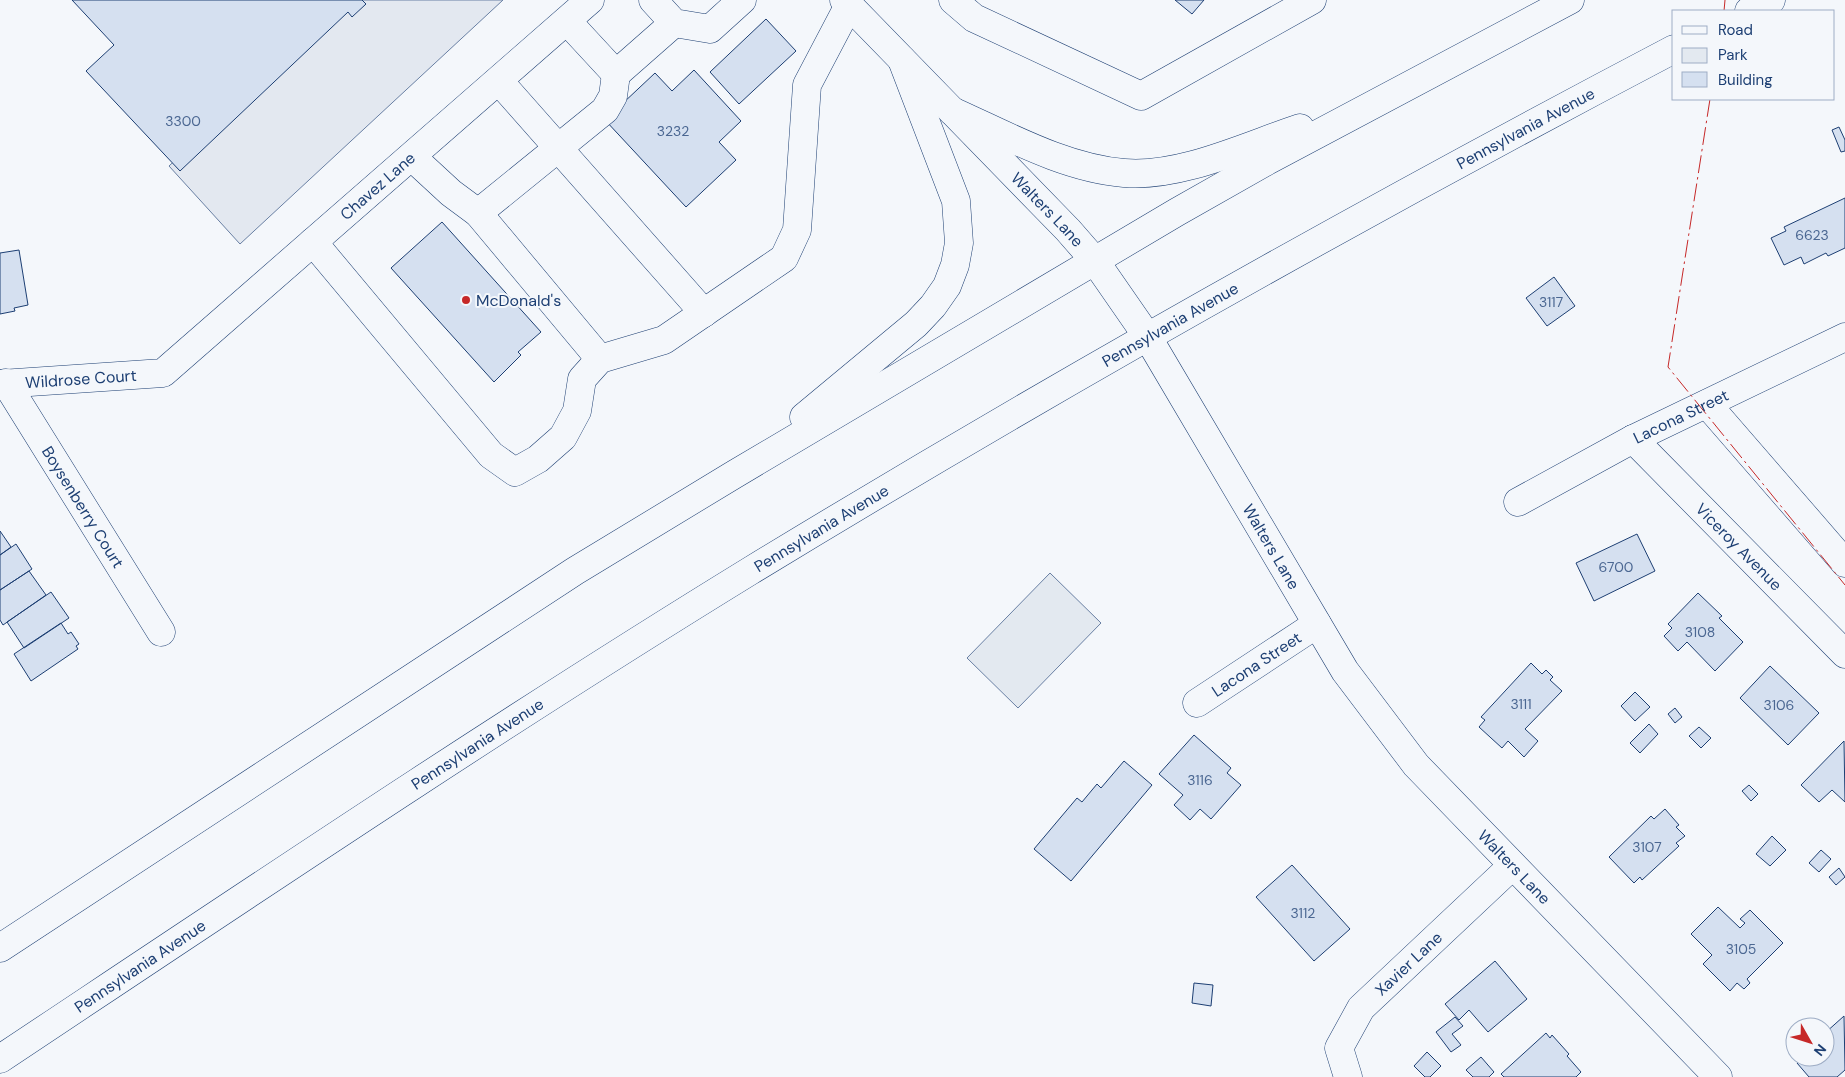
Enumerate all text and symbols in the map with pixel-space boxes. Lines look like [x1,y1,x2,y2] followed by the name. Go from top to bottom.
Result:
[1672,10,1835,100] legend
[1718,20,1753,40] text: Road
[1718,45,1748,65] text: Park
[1718,70,1773,90] text: Building
[1453,83,1598,174] street label: Pennsylvania Avenue
[165,112,201,130] house number: 3300
[657,122,689,140] house number: 3232
[336,148,420,225] street label: Chavez Lane
[1006,168,1088,251] street label: Walters Lane
[1795,226,1829,244] house number: 6623
[1098,278,1242,372] street label: Pennsylvania Avenue
[476,290,561,311] place label: McDonald's
[1539,293,1563,311] house number: 3117
[460,294,472,306] marker: McDonald's
[24,365,137,393] street label: Wildrose Court
[1630,385,1732,448] street label: Lacona Street
[37,442,129,572] street label: Boysenberry Court
[750,480,893,577] street label: Pennsylvania Avenue
[1691,499,1786,595] street label: Viceroy Avenue
[1238,500,1304,593] street label: Walters Lane
[1599,558,1633,576] house number: 6700
[1685,623,1715,641] house number: 3108
[1208,627,1306,702] street label: Lacona Street
[407,693,548,795] street label: Pennsylvania Avenue
[1510,695,1532,713] house number: 3111
[1764,696,1794,714] house number: 3106
[1187,771,1213,789] house number: 3116
[1473,825,1555,909] street label: Walters Lane
[1632,838,1662,856] house number: 3107
[1291,904,1315,922] house number: 3112
[70,915,210,1018] street label: Pennsylvania Avenue
[1371,927,1447,1001] street label: Xavier Lane
[1726,940,1756,958] house number: 3105
[1785,1017,1835,1067] north arrow
[1810,1041,1830,1060] text: N

